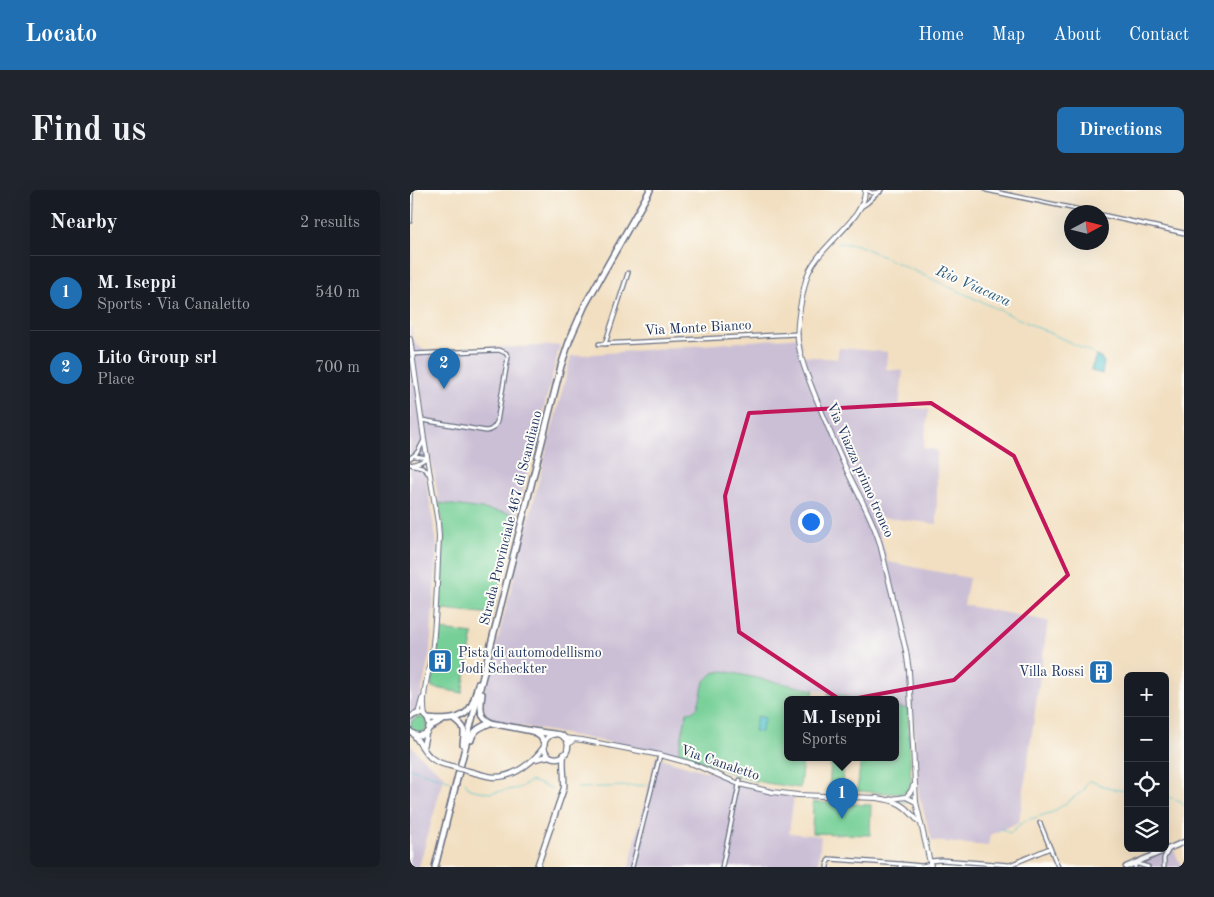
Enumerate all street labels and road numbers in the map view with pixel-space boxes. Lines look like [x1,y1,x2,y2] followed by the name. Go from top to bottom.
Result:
[644,318,752,338] street label: Via Monte Bianco
[824,401,896,539] street label: Via Viazza primo tronco
[478,409,545,627] street label: Strada Provinciale 467 di Scandiano
[679,743,761,783] street label: Via Canaletto

